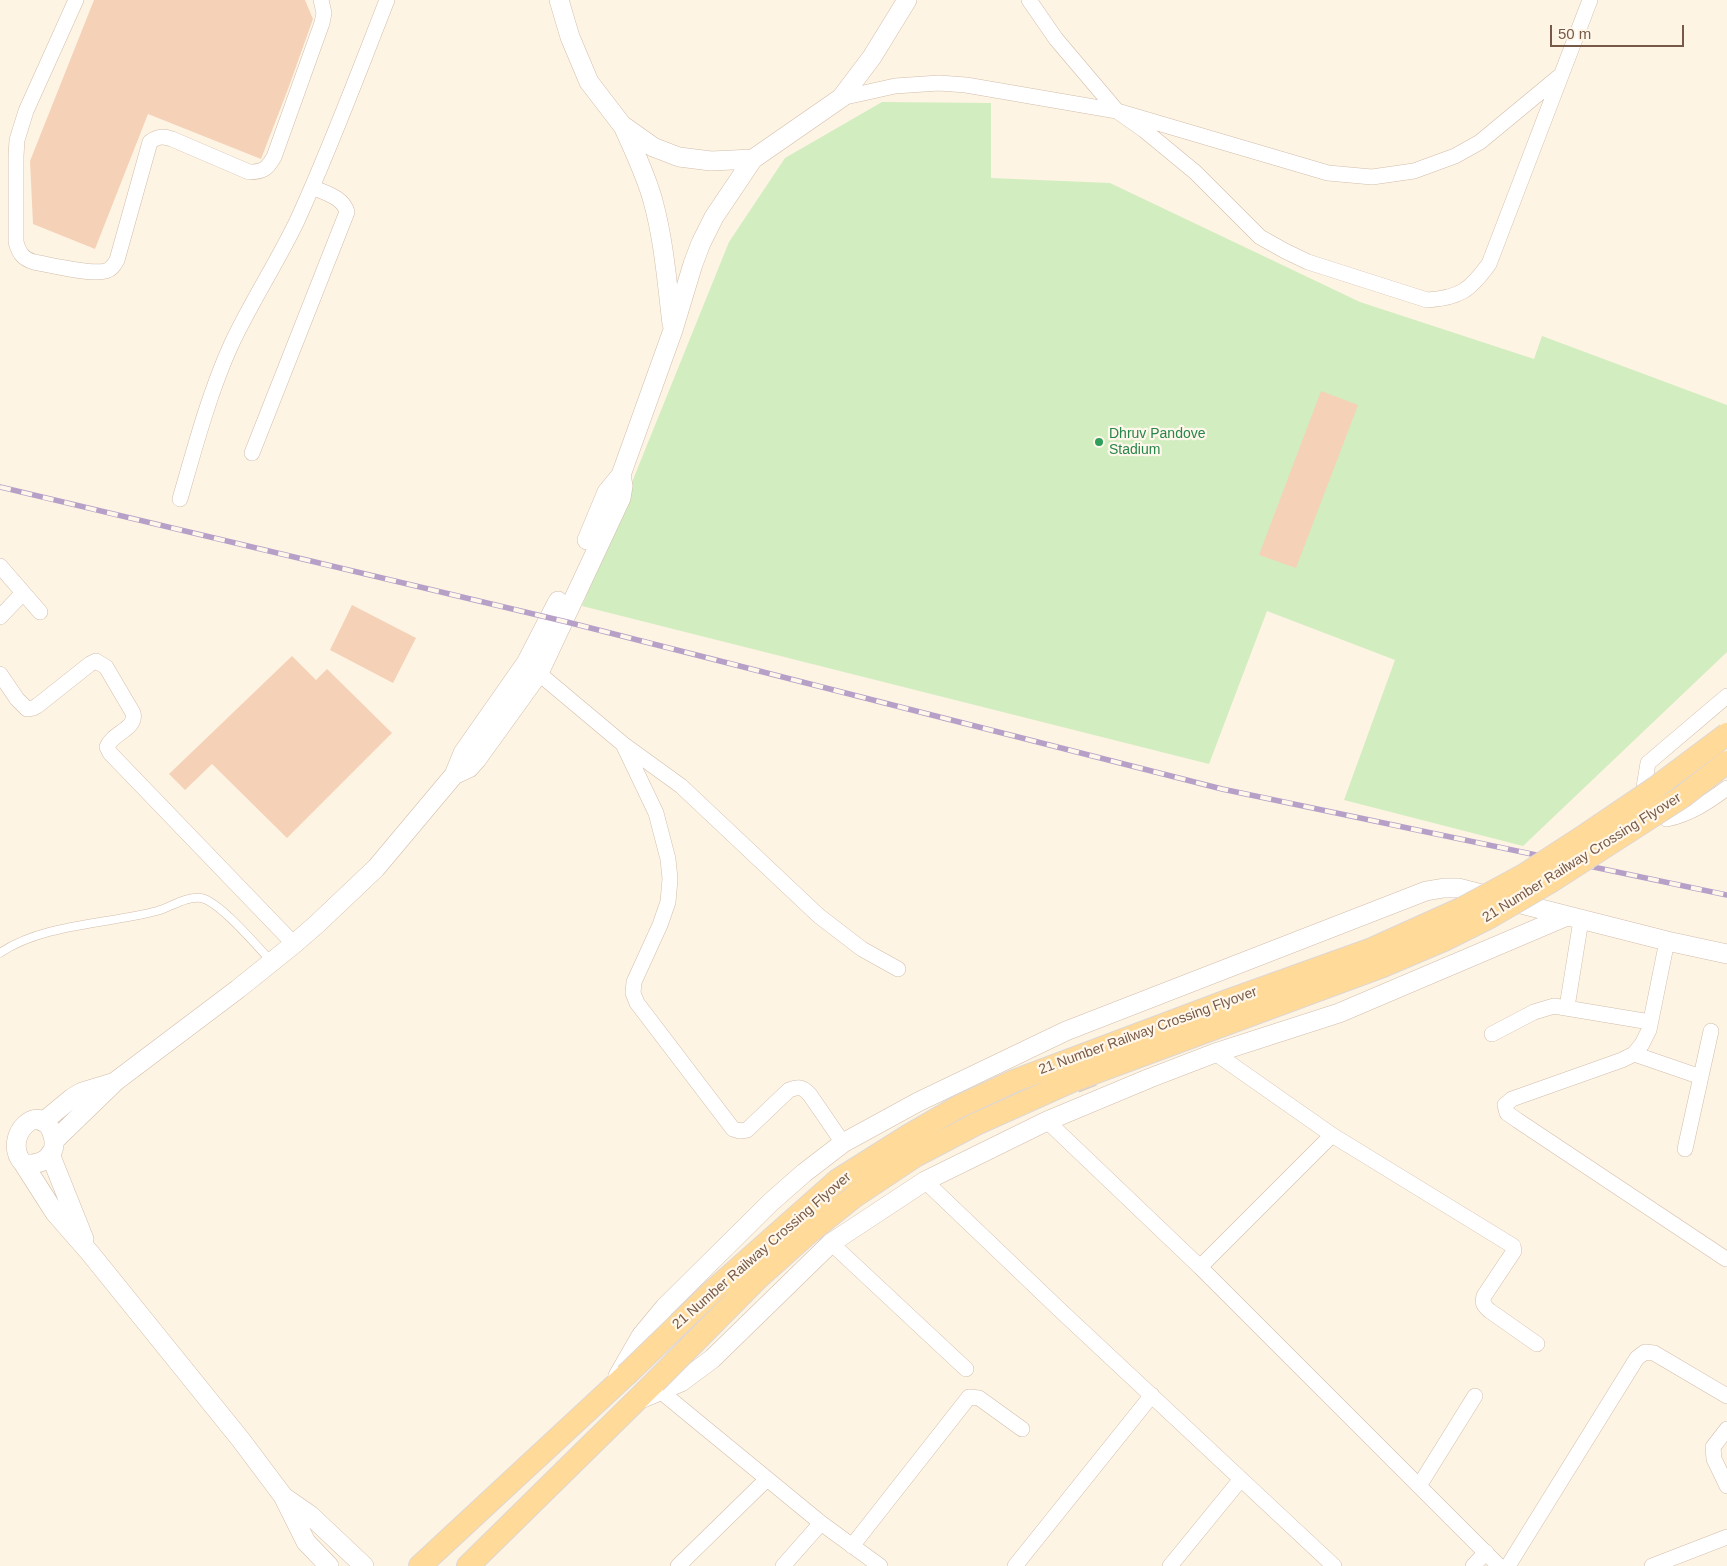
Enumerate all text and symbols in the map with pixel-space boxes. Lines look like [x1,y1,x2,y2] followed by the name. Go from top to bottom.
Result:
[1552,15,1686,47] scale bar
[1558,25,1591,42] text: 50 m
[1109,426,1206,458] place label: Dhruv Pandove Stadium
[1093,436,1105,448] marker: Dhruv Pandove Stadium
[1480,790,1684,926] street label: 21 Number Railway Crossing Flyover
[1037,984,1259,1078] street label: 21 Number Railway Crossing Flyover
[669,1169,855,1333] street label: 21 Number Railway Crossing Flyover

